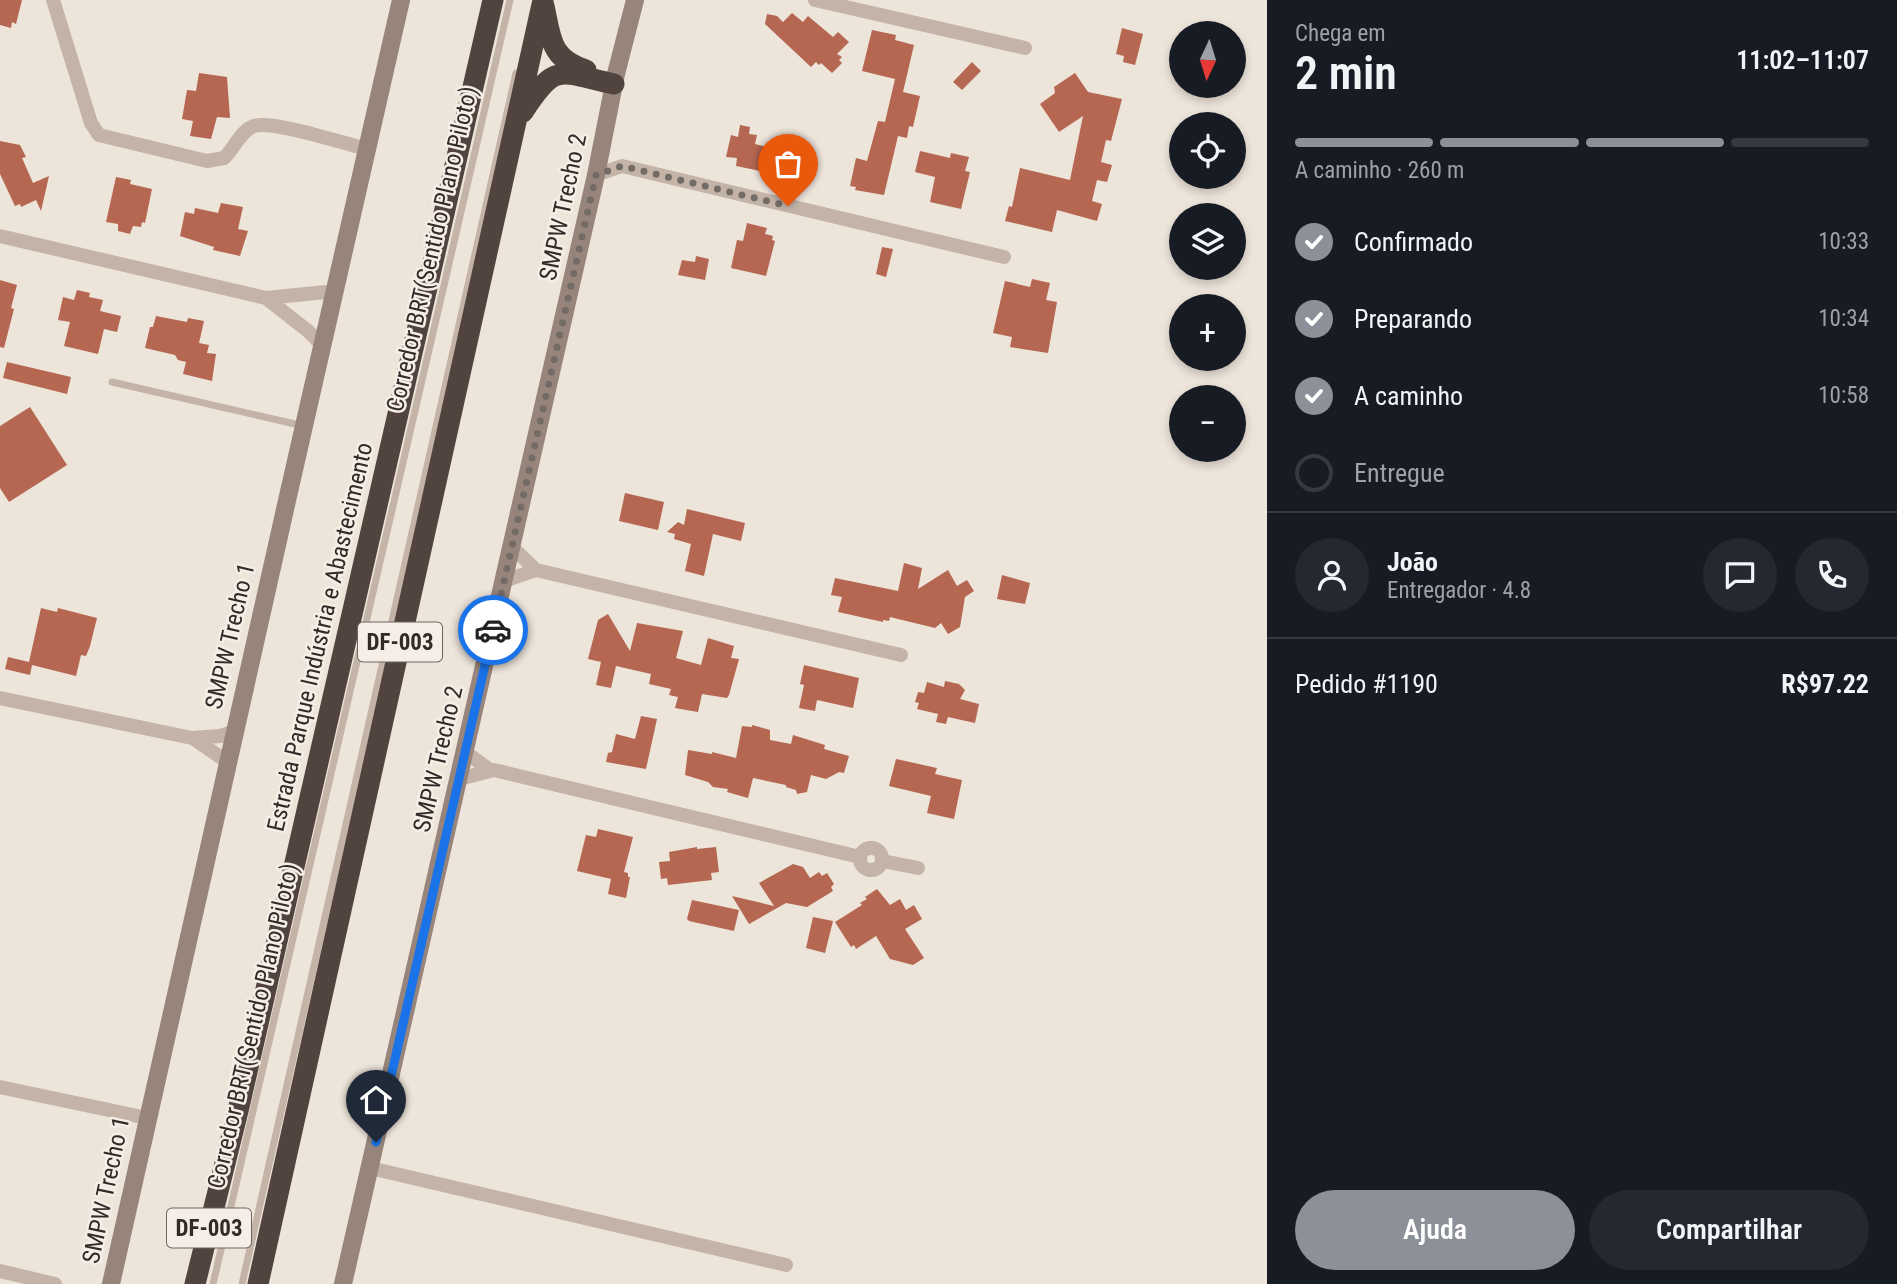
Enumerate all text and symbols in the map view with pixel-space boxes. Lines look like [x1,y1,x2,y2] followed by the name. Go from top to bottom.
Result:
[1295,20,1386,47] text: Chega em
[1169,21,1246,98] north arrow
[1169,21,1246,462] map controls
[1736,45,1869,75] text: 11:02–11:07
[1295,46,1397,100] text: 2 min
[381,84,483,414] street label: Corredor BRT(Sentido Plano Piloto)
[1169,112,1246,189] button: locate
[534,131,592,283] street label: SMPW Trecho 2
[758,134,818,206] pin
[769,145,807,183] icon: bag
[1295,157,1464,184] text: A caminho · 260 m
[1169,203,1246,280] button: layers
[1295,223,1333,261] icon: check
[1354,227,1473,257] text: Confirmado
[1818,228,1869,255] text: 10:33
[1169,294,1246,371] button: +
[1295,300,1333,338] icon: check
[1354,304,1472,334] text: Preparando
[1818,305,1869,332] text: 10:34
[1295,377,1333,415] icon: check
[1354,381,1463,411] text: A caminho
[1818,382,1869,409] text: 10:58
[1169,385,1246,462] button: −
[262,440,378,834] street label: Estrada Parque Indústria e Abastecimento
[1354,458,1445,488] text: Entregue
[1295,538,1369,612] button: person
[1703,538,1777,612] button: chat
[1795,538,1869,612] button: phone
[1387,547,1438,577] text: João
[200,560,260,712] street label: SMPW Trecho 1
[1387,577,1531,604] text: Entregador · 4.8
[458,595,528,665] courier
[474,611,512,649] icon: car
[358,622,442,662] road number: DF-003
[1295,669,1438,699] text: Pedido #1190
[1781,669,1869,699] text: R$97.22
[408,683,468,835] street label: SMPW Trecho 2
[202,861,304,1191] street label: Corredor BRT(Sentido Plano Piloto)
[346,1070,406,1142] pin
[357,1081,395,1119] icon: home
[77,1114,135,1266] street label: SMPW Trecho 1
[1295,1190,1575,1270] button: Ajuda
[1589,1190,1869,1270] button: Compartilhar
[167,1208,251,1247] road number: DF-003

